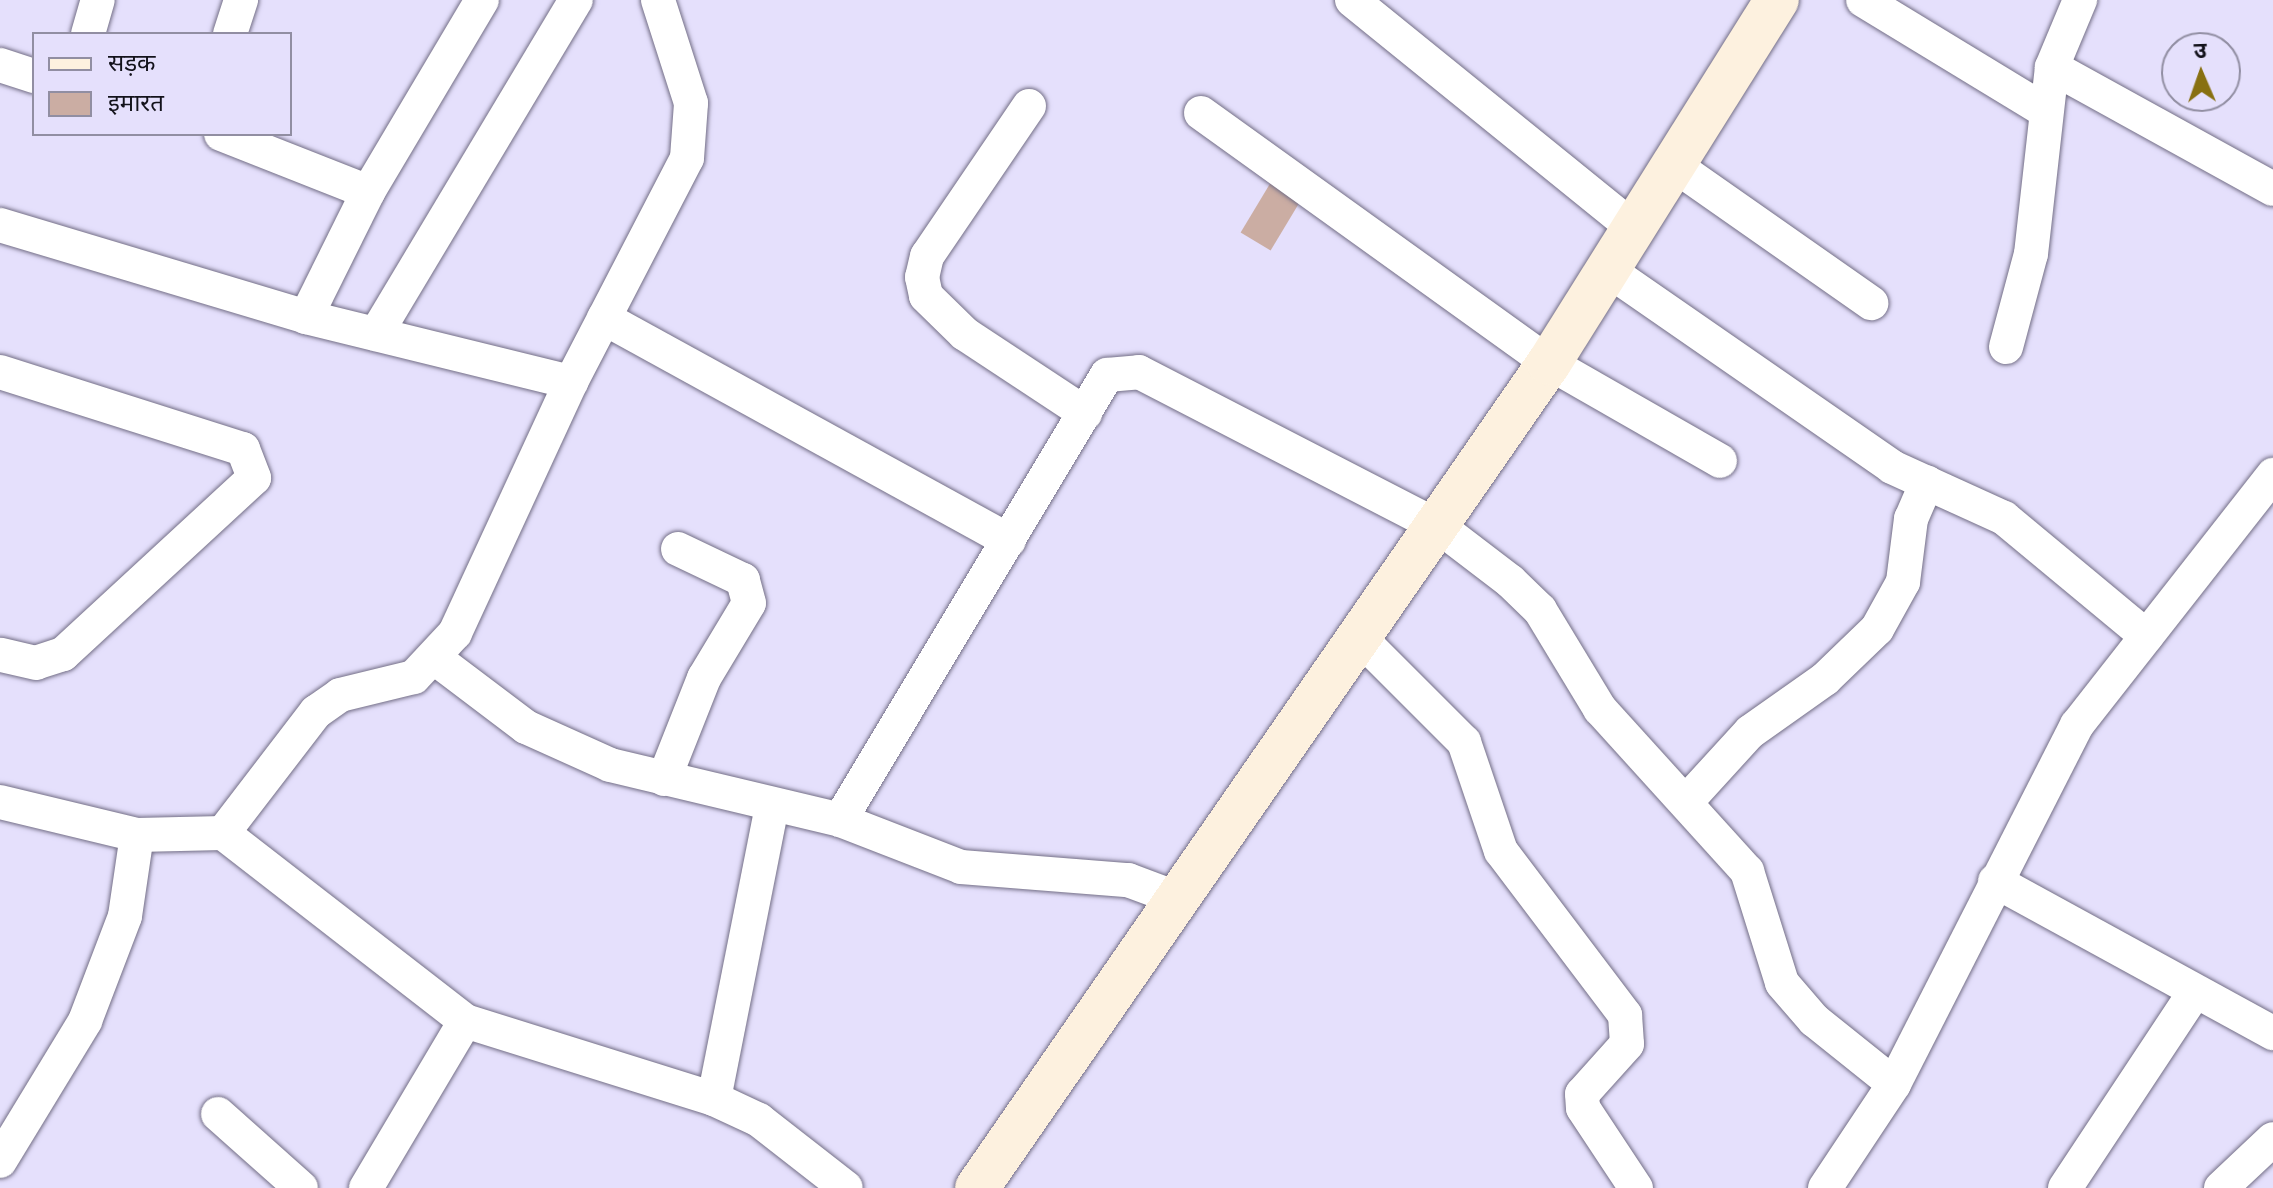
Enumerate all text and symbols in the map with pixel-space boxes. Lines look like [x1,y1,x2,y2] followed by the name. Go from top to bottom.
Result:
[32,32,292,136] legend
[2161,32,2241,112] north arrow
[2193,37,2207,63] text: उ
[108,48,156,77] text: सड़क
[108,88,164,117] text: इमारत

